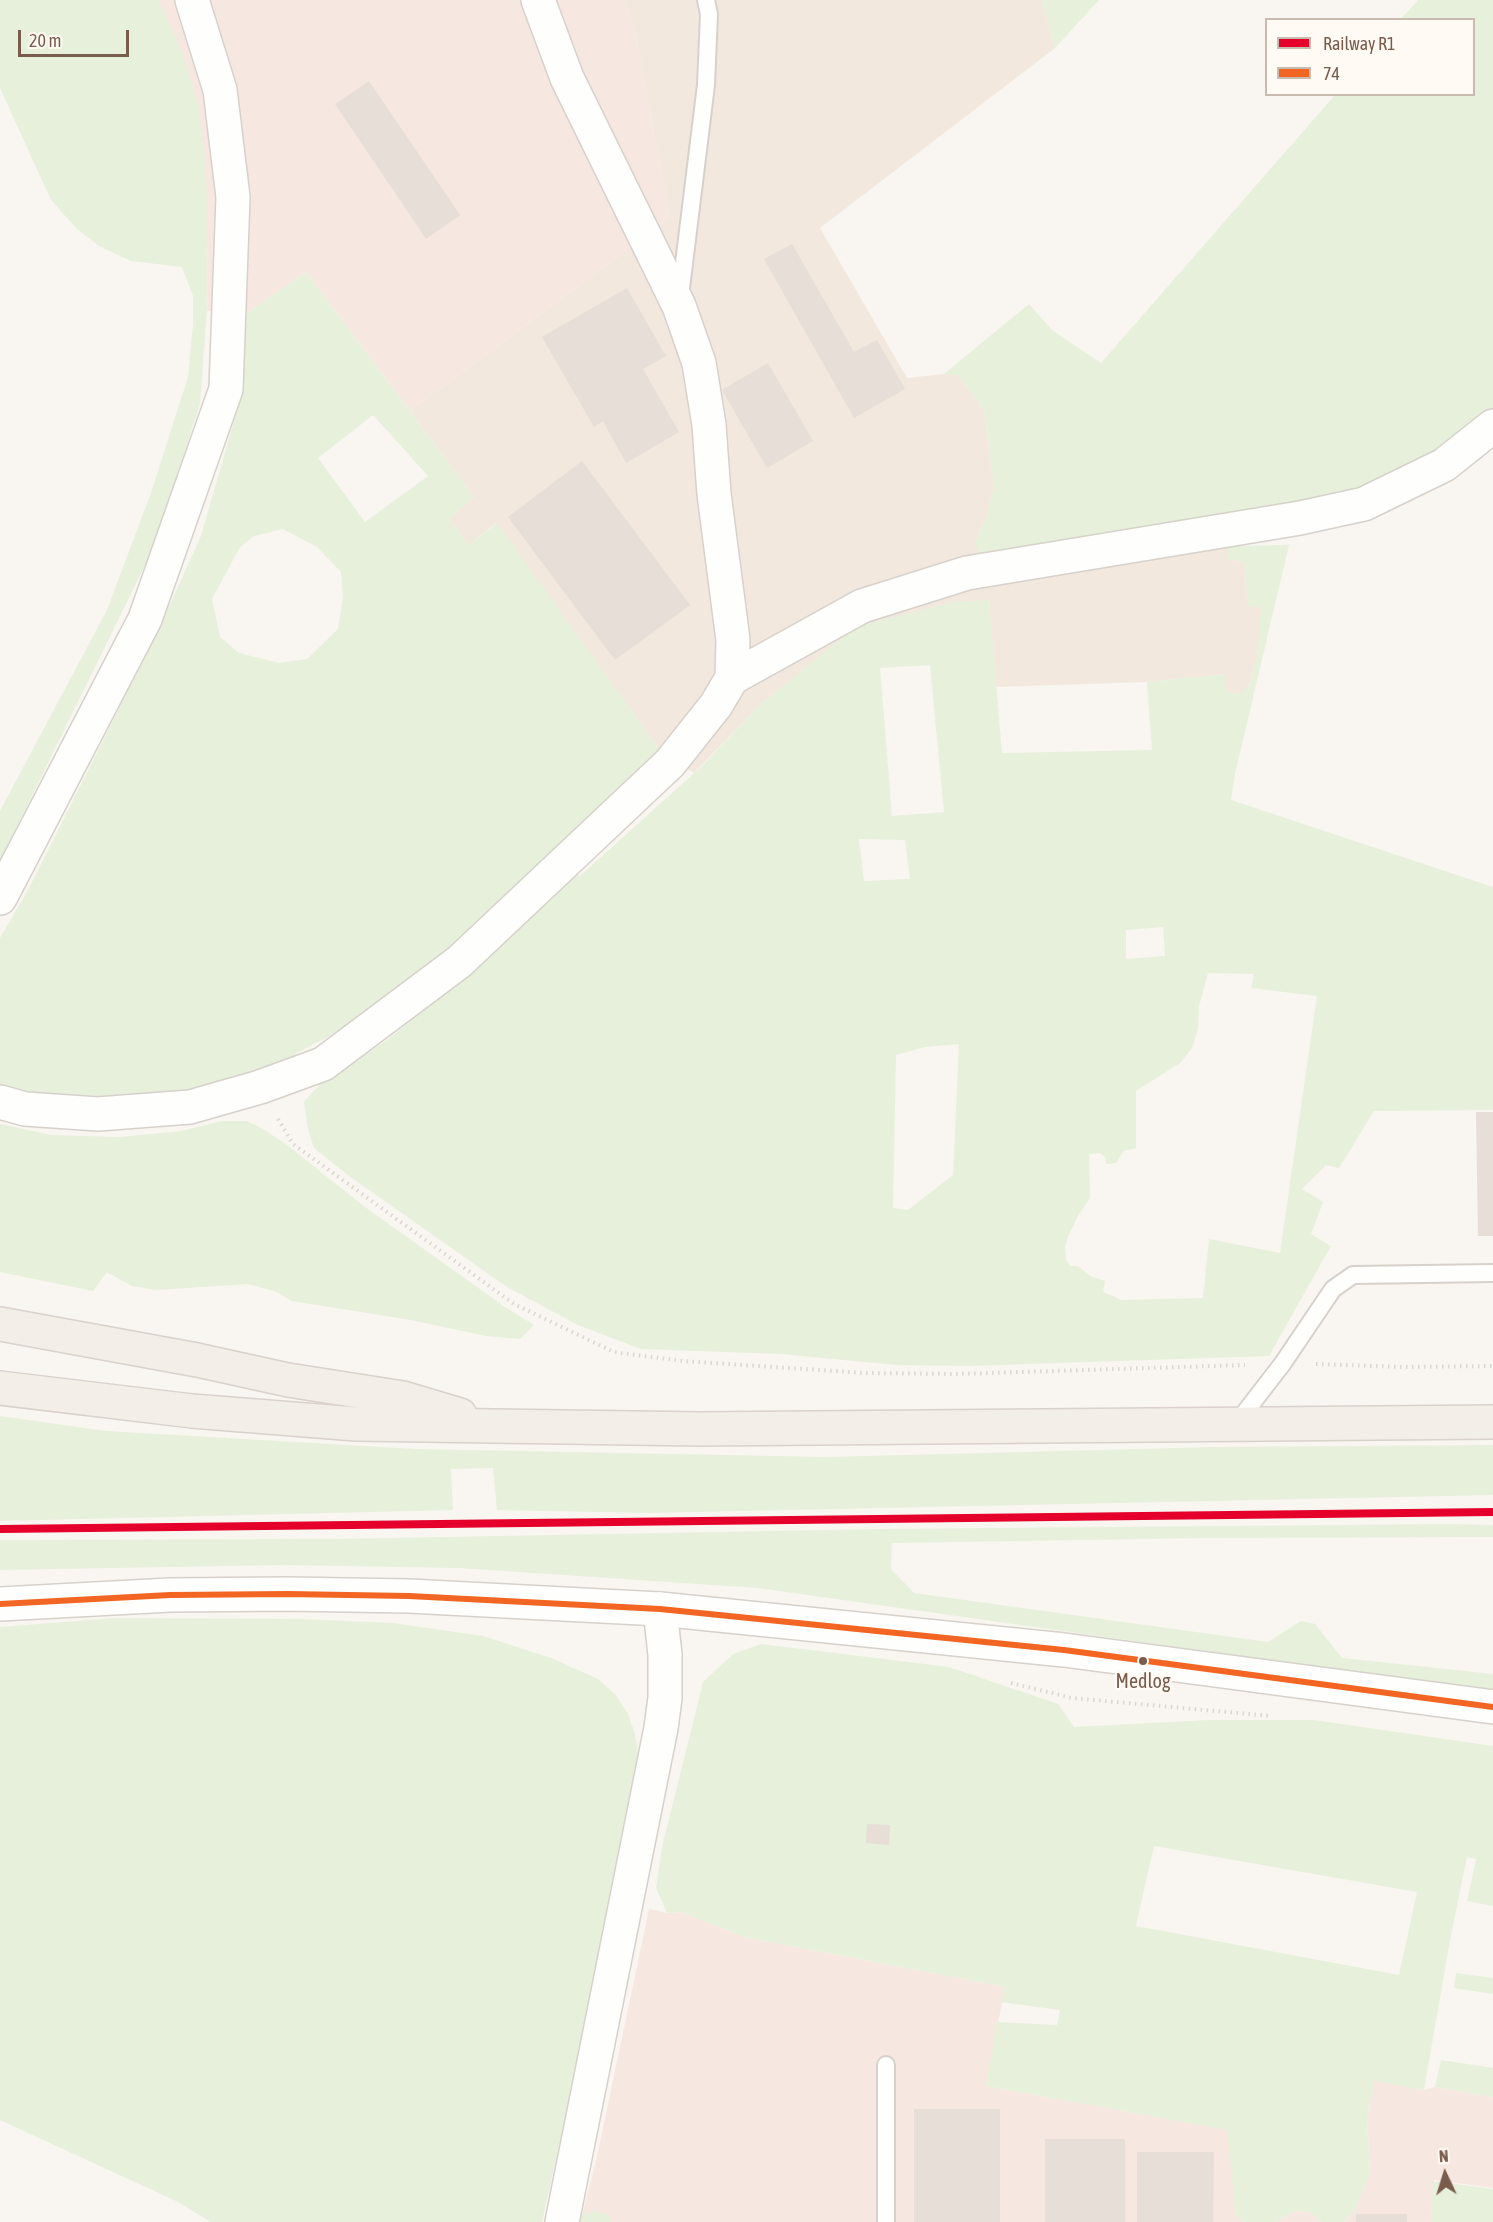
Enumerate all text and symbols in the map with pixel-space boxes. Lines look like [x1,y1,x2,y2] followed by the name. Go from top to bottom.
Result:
[21,18,132,56] scale bar
[1265,18,1475,96] legend
[29,30,61,51] text: 20 m
[1323,33,1395,54] text: Railway R1
[1323,63,1340,84] text: 74
[1137,1655,1149,1667] marker: Medlog
[1116,1670,1170,1694] place label: Medlog
[1415,2144,1475,2204] north arrow
[1438,2147,1449,2165] text: N

